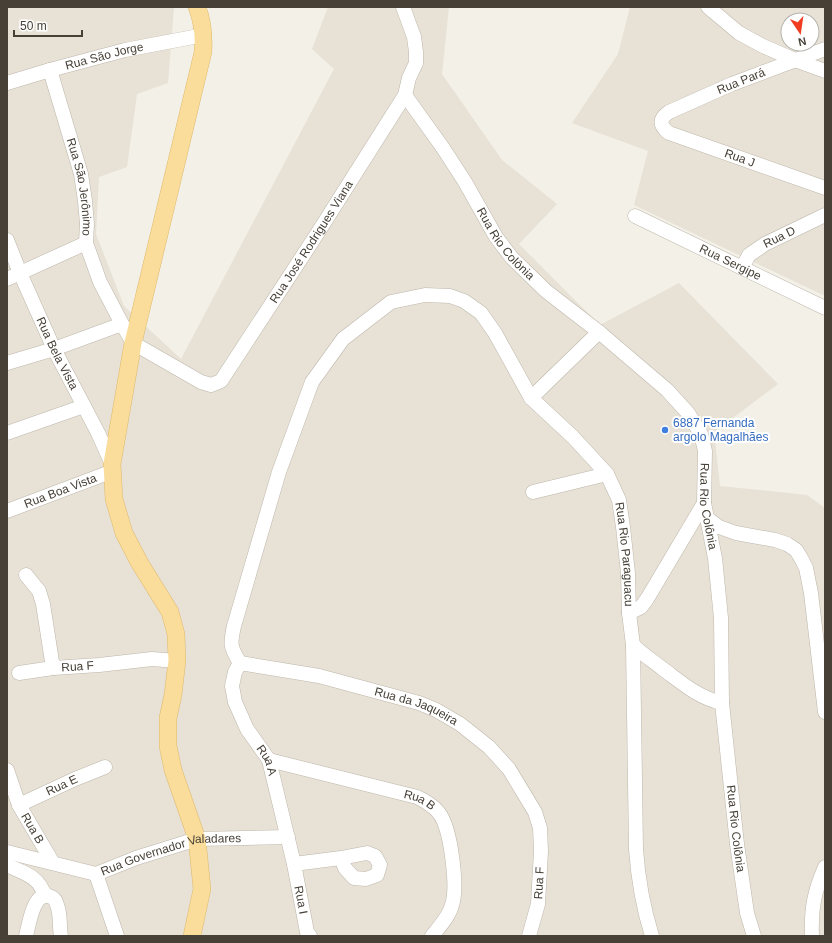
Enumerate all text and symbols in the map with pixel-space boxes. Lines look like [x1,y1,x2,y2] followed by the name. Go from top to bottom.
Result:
[14,12,82,38] scale bar
[780,12,820,52] north arrow
[20,19,47,33] text: 50 m
[797,35,807,48] text: N
[64,40,145,73] street label: Rua São Jorge
[715,65,767,97] street label: Rua Pará
[64,136,94,237] street label: Rua São Jerônimo
[723,146,757,170] street label: Rua J
[267,178,356,306] street label: Rua José Rodrigues Viana
[474,205,538,283] street label: Rua Rio Colônia
[761,223,798,251] street label: Rua D
[697,241,764,283] street label: Rua Sergipe
[34,315,81,392] street label: Rua Bela Vista
[673,416,768,444] place label: 6887 Fernanda argolo Magalhães
[660,425,670,435] marker: 6887 Fernanda argolo Magalhães
[697,463,720,551] street label: Rua Rio Colônia
[22,471,99,511] street label: Rua Boa Vista
[612,501,636,607] street label: Rua Rio Paraguacu
[61,658,94,674] street label: Rua F
[373,684,461,728] street label: Rua da Jaqueira
[254,742,280,777] street label: Rua A
[44,772,80,799] street label: Rua E
[724,784,748,873] street label: Rua Rio Colônia
[402,787,438,813] street label: Rua B
[18,810,47,846] street label: Rua B
[99,831,241,878] street label: Rua Governador Valadares
[531,866,547,900] street label: Rua F
[291,885,310,915] street label: Rua I

